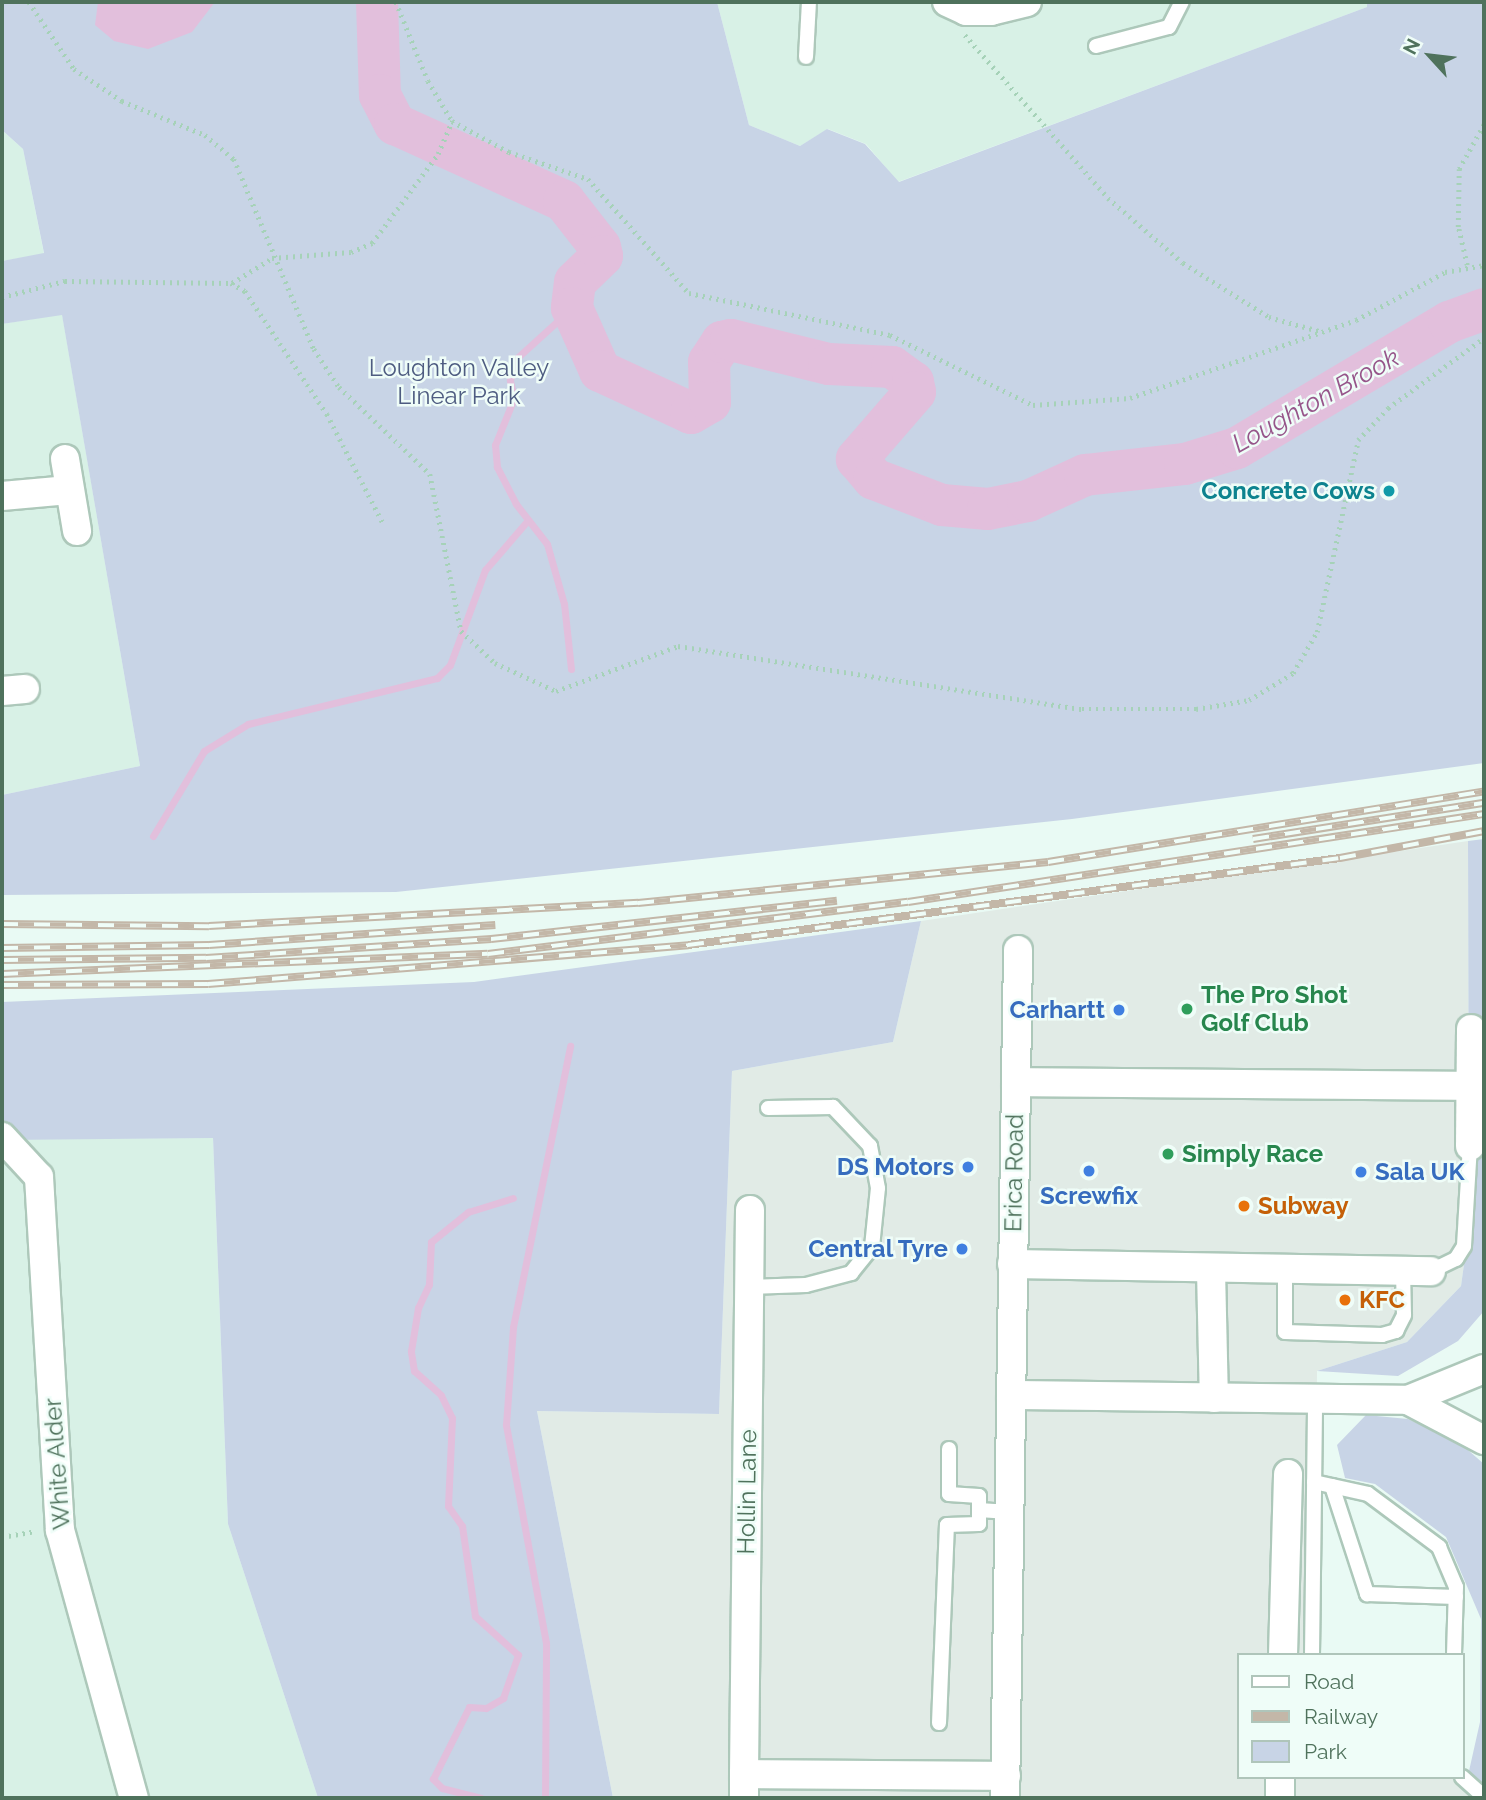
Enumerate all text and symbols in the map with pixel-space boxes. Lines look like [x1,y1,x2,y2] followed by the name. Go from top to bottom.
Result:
[1395,21,1465,91] north arrow
[1398,35,1424,58] text: N
[1227,342,1405,460] water label: Loughton Brook
[368,354,550,410] park label: Loughton Valley Linear Park
[1201,477,1375,505] place label: Concrete Cows
[1381,483,1397,499] marker: Concrete Cows
[1201,981,1348,1037] place label: The Pro Shot Golf Club
[1010,996,1105,1024] place label: Carhartt
[1179,1001,1195,1017] marker: The Pro Shot Golf Club
[1111,1002,1127,1018] marker: Carhartt
[999,1114,1029,1232] street label: Erica Road
[1182,1140,1324,1168] place label: Simply Race
[1160,1146,1176,1162] marker: Simply Race
[837,1153,954,1181] place label: DS Motors
[1375,1158,1465,1186] place label: Sala UK
[960,1159,976,1175] marker: DS Motors
[1081,1163,1097,1179] marker: Screwfix
[1353,1164,1369,1180] marker: Sala UK
[1040,1182,1138,1210] place label: Screwfix
[1258,1192,1349,1220] place label: Subway
[1236,1198,1252,1214] marker: Subway
[807,1235,948,1263] place label: Central Tyre
[954,1241,970,1257] marker: Central Tyre
[1359,1286,1405,1314] place label: KFC
[1337,1292,1353,1308] marker: KFC
[38,1397,76,1531] street label: White Alder
[732,1429,762,1555] street label: Hollin Lane
[1238,1653,1465,1779] legend
[1304,1669,1354,1694] text: Road
[1304,1704,1378,1729] text: Railway
[1304,1739,1347,1764] text: Park

